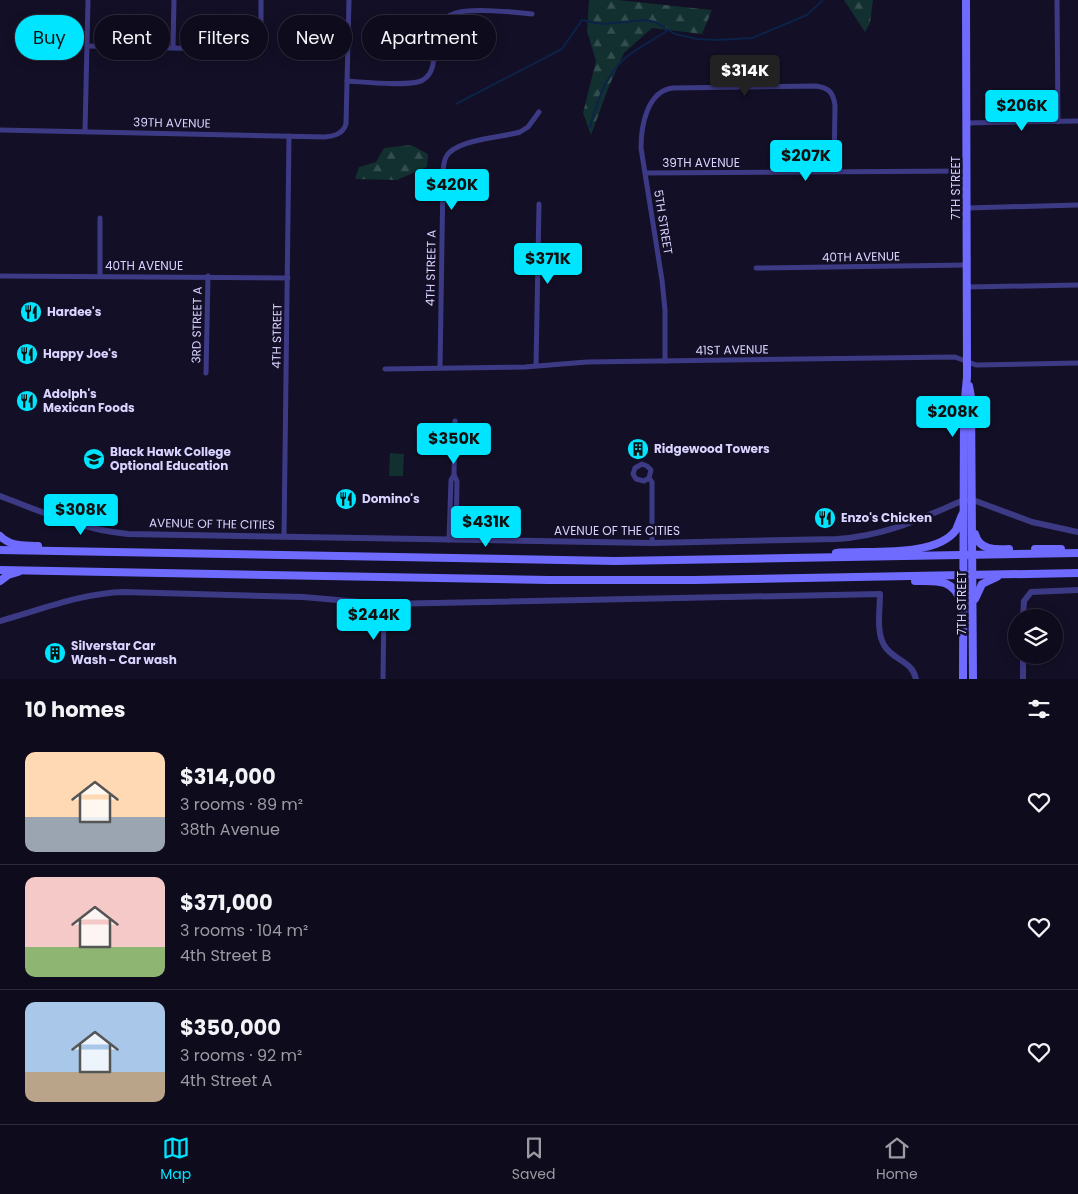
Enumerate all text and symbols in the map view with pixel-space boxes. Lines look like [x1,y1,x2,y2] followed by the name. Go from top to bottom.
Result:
[15,15,84,60] chip: Buy
[94,15,170,60] chip: Rent
[180,15,268,60] chip: Filters
[278,15,352,60] chip: New
[362,15,496,60] chip: Apartment
[710,54,780,97] pin: $314K
[721,59,769,82] text: $314K
[987,90,1057,132] pin: $206K
[996,94,1048,117] text: $206K
[133,113,211,132] street label: 39TH AVENUE
[771,140,841,182] pin: $207K
[781,144,831,167] text: $207K
[662,154,740,171] street label: 39TH AVENUE
[947,155,964,220] street label: 7TH STREET
[417,168,487,211] pin: $420K
[426,173,478,196] text: $420K
[650,188,677,256] street label: 5TH STREET
[421,230,440,306] street label: 4TH STREET A
[513,242,583,285] pin: $371K
[525,247,571,270] text: $371K
[822,247,900,266] street label: 40TH AVENUE
[105,257,183,274] street label: 40TH AVENUE
[187,286,206,364] street label: 3RD STREET A
[19,300,43,324] restaurant icon: Hardee's
[47,303,102,320] place label: Hardee's
[267,303,286,369] street label: 4TH STREET
[695,340,769,359] street label: 41ST AVENUE
[15,342,39,366] restaurant icon: Happy Joe's
[43,345,118,362] place label: Happy Joe's
[43,385,135,416] place label: Adolph's Mexican Foods
[15,389,39,413] restaurant icon: Adolph's Mexican Foods
[918,396,988,438] pin: $208K
[927,400,979,423] text: $208K
[419,422,489,465] pin: $350K
[428,427,480,450] text: $350K
[626,437,650,461] building icon: Ridgewood Towers
[654,440,770,457] place label: Ridgewood Towers
[110,443,231,474] place label: Black Hawk College Optional Education
[82,447,106,471] school or university icon: Black Hawk College Optional Education
[334,487,358,511] restaurant icon: Domino's
[362,490,420,507] place label: Domino's
[46,494,116,536] pin: $308K
[55,498,107,521] text: $308K
[451,506,521,548] pin: $431K
[813,506,837,530] restaurant icon: Enzo's Chicken
[841,509,932,526] place label: Enzo's Chicken
[462,510,510,533] text: $431K
[149,514,275,533] street label: AVENUE OF THE CITIES
[554,522,680,539] street label: AVENUE OF THE CITIES
[953,570,970,635] street label: 7TH STREET
[339,598,409,641] pin: $244K
[348,603,400,626] text: $244K
[1008,609,1063,664] map controls
[1008,609,1063,664] button: layers
[71,637,177,668] place label: Silverstar Car Wash - Car wash
[43,641,67,665] building icon: Silverstar Car Wash - Car wash
[25,695,125,724] text: 10 homes
[1025,695,1053,723] icon: filters
[180,762,276,791] text: $314,000
[65,772,125,832] icon: home
[1025,788,1053,816] icon: heart
[180,793,303,816] text: 3 rooms · 89 m²
[180,818,280,841] text: 38th Avenue
[180,888,273,917] text: $371,000
[65,897,125,957] icon: home
[1025,913,1053,941] icon: heart
[180,919,308,942] text: 3 rooms · 104 m²
[180,944,271,967] text: 4th Street B
[180,1013,281,1042] text: $350,000
[65,1022,125,1082] icon: home
[1025,1038,1053,1066] icon: heart
[180,1044,302,1067] text: 3 rooms · 92 m²
[180,1069,272,1092] text: 4th Street A
[160,1134,191,1185] tab: Map
[512,1134,555,1185] tab: Saved
[876,1134,918,1185] tab: Home

